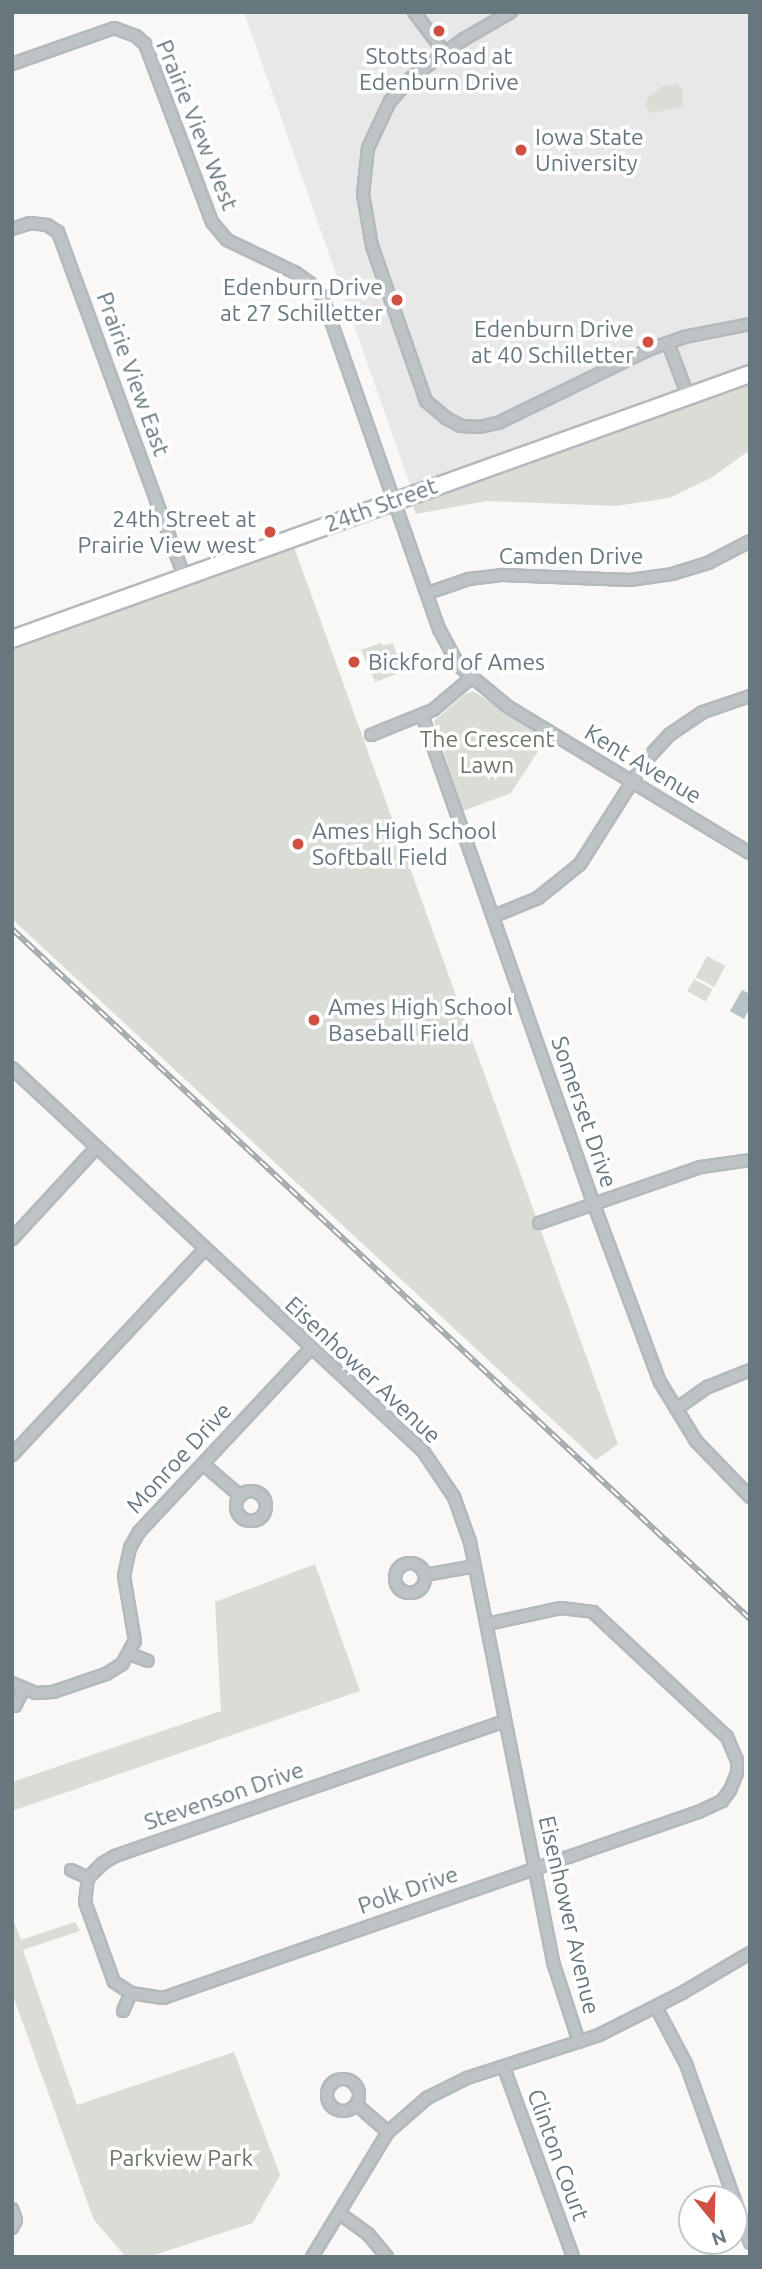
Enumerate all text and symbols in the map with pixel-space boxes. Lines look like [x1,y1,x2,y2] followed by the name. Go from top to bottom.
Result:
[431,23,447,39] marker: Stotts Road at Edenburn Drive
[150,36,244,214] street label: Prairie View West
[359,42,519,96] place label: Stotts Road at Edenburn Drive
[535,123,644,177] place label: Iowa State University
[513,142,529,158] marker: Iowa State University
[220,273,383,327] place label: Edenburn Drive at 27 Schilletter
[91,288,175,460] street label: Prairie View East
[389,292,405,308] marker: Edenburn Drive at 27 Schilletter
[471,315,634,369] place label: Edenburn Drive at 40 Schilletter
[640,334,656,350] marker: Edenburn Drive at 40 Schilletter
[321,472,441,538] street label: 24th Street
[78,505,256,559] place label: 24th Street at Prairie View west
[262,524,278,540] marker: 24th Street at Prairie View west
[499,542,643,570] street label: Camden Drive
[368,648,545,676] place label: Bickford of Ames
[346,654,362,670] marker: Bickford of Ames
[580,718,706,810] street label: Kent Avenue
[420,725,554,779] park label: The Crescent Lawn
[312,817,497,871] place label: Ames High School Softball Field
[290,836,306,852] marker: Ames High School Softball Field
[328,993,513,1047] place label: Ames High School Baseball Field
[306,1012,322,1028] marker: Ames High School Baseball Field
[545,1033,623,1191] street label: Somerset Drive
[279,1291,447,1449] street label: Eisenhower Avenue
[121,1397,237,1519] street label: Monroe Drive
[141,1756,307,1836] street label: Stevenson Drive
[533,1813,605,2017] street label: Eisenhower Avenue
[354,1860,462,1920] street label: Polk Drive
[521,2085,595,2225] street label: Clinton Court
[109,2144,253,2172] park label: Parkview Park
[678,2185,748,2255] north arrow
[709,2225,729,2251] text: N

